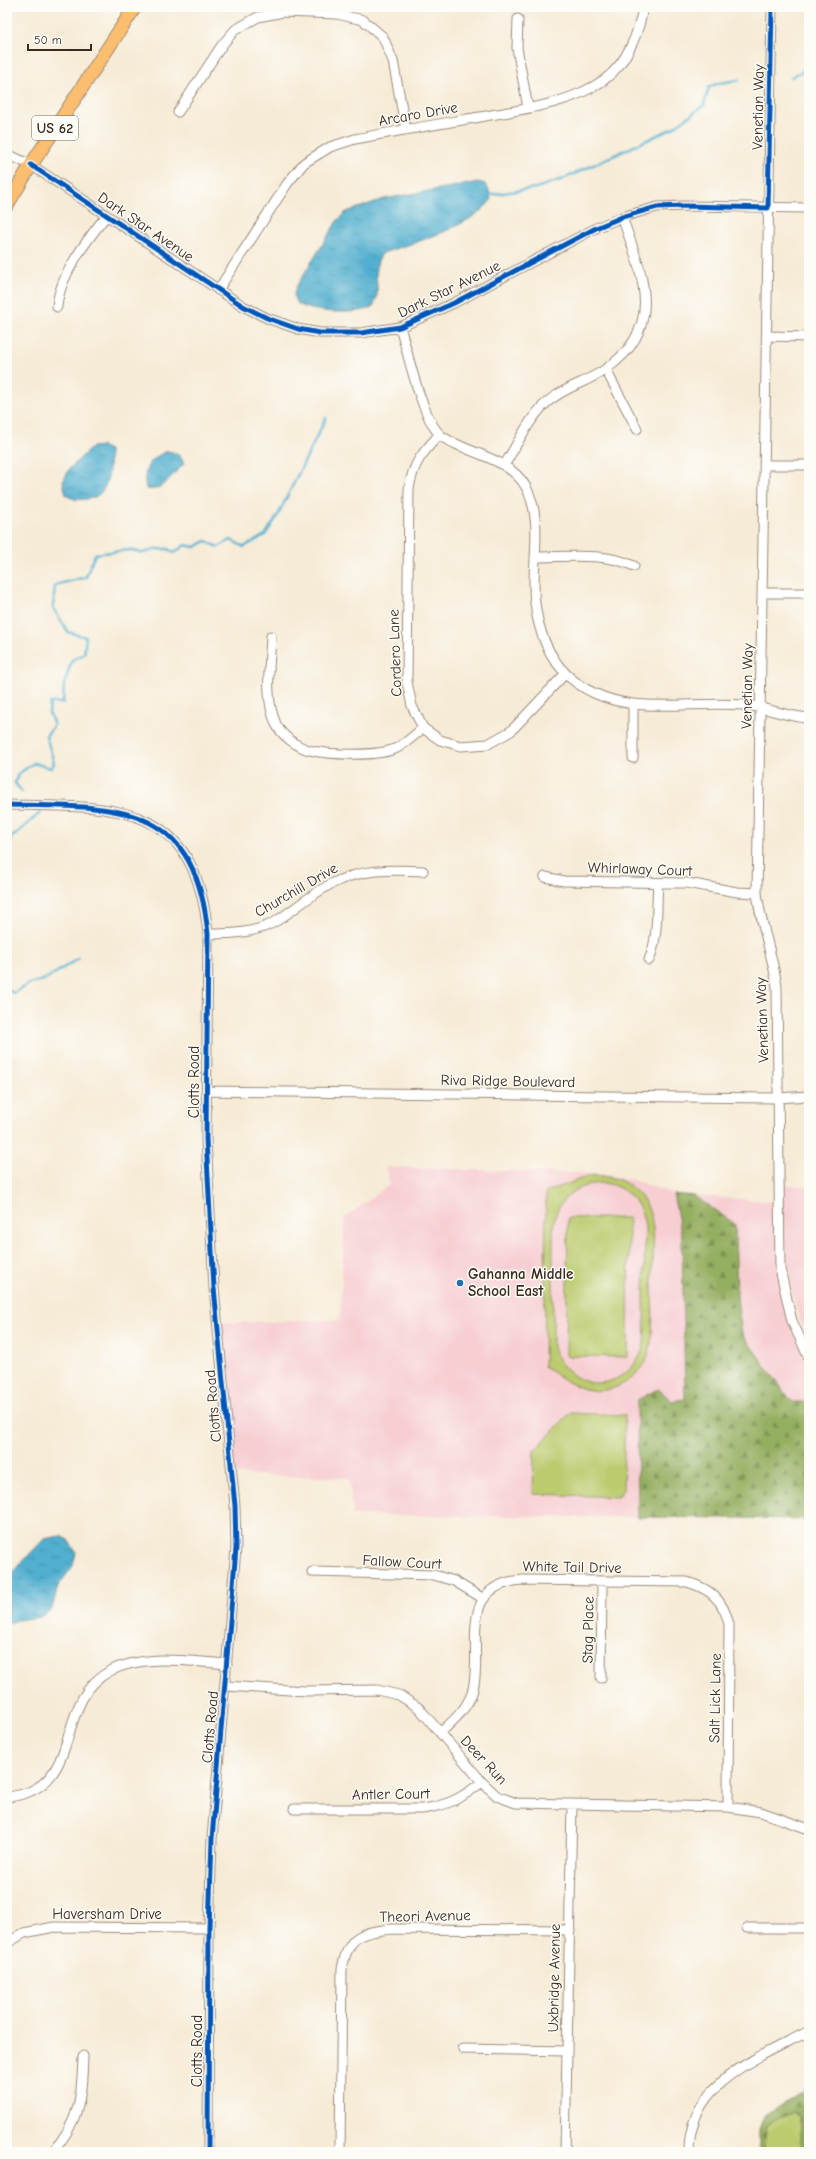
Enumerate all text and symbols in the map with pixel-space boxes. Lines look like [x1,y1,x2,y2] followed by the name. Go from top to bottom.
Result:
[28,26,91,52] scale bar
[34,33,62,47] text: 50 m
[748,64,768,150] street label: Venetian Way
[377,98,459,130] street label: Arcaro Drive
[32,116,78,140] road number: US 62
[95,188,198,266] street label: Dark Star Avenue
[395,256,504,322] street label: Dark Star Avenue
[384,608,406,697] street label: Cordero Lane
[737,643,757,729] street label: Venetian Way
[587,858,693,880] street label: Whirlaway Court
[251,859,341,921] street label: Churchill Drive
[752,977,772,1063] street label: Venetian Way
[185,1046,203,1118] street label: Clotts Road
[441,1071,575,1091] street label: Riva Ridge Boulevard
[468,1265,573,1300] place label: Gahanna Middle School East
[455,1278,465,1288] marker: Gahanna Middle School East
[201,1369,225,1443] street label: Clotts Road
[362,1551,443,1573] street label: Fallow Court
[522,1557,622,1577] street label: White Tail Drive
[578,1596,598,1664] street label: Stag Place
[705,1652,725,1743] street label: Salt Lick Lane
[198,1690,222,1764] street label: Clotts Road
[457,1732,511,1788] street label: Deer Run
[352,1784,431,1804] street label: Antler Court
[52,1905,162,1923] street label: Haversham Drive
[379,1906,471,1926] street label: Theori Avenue
[544,1923,564,2033] street label: Uxbridge Avenue
[188,2015,206,2087] street label: Clotts Road

